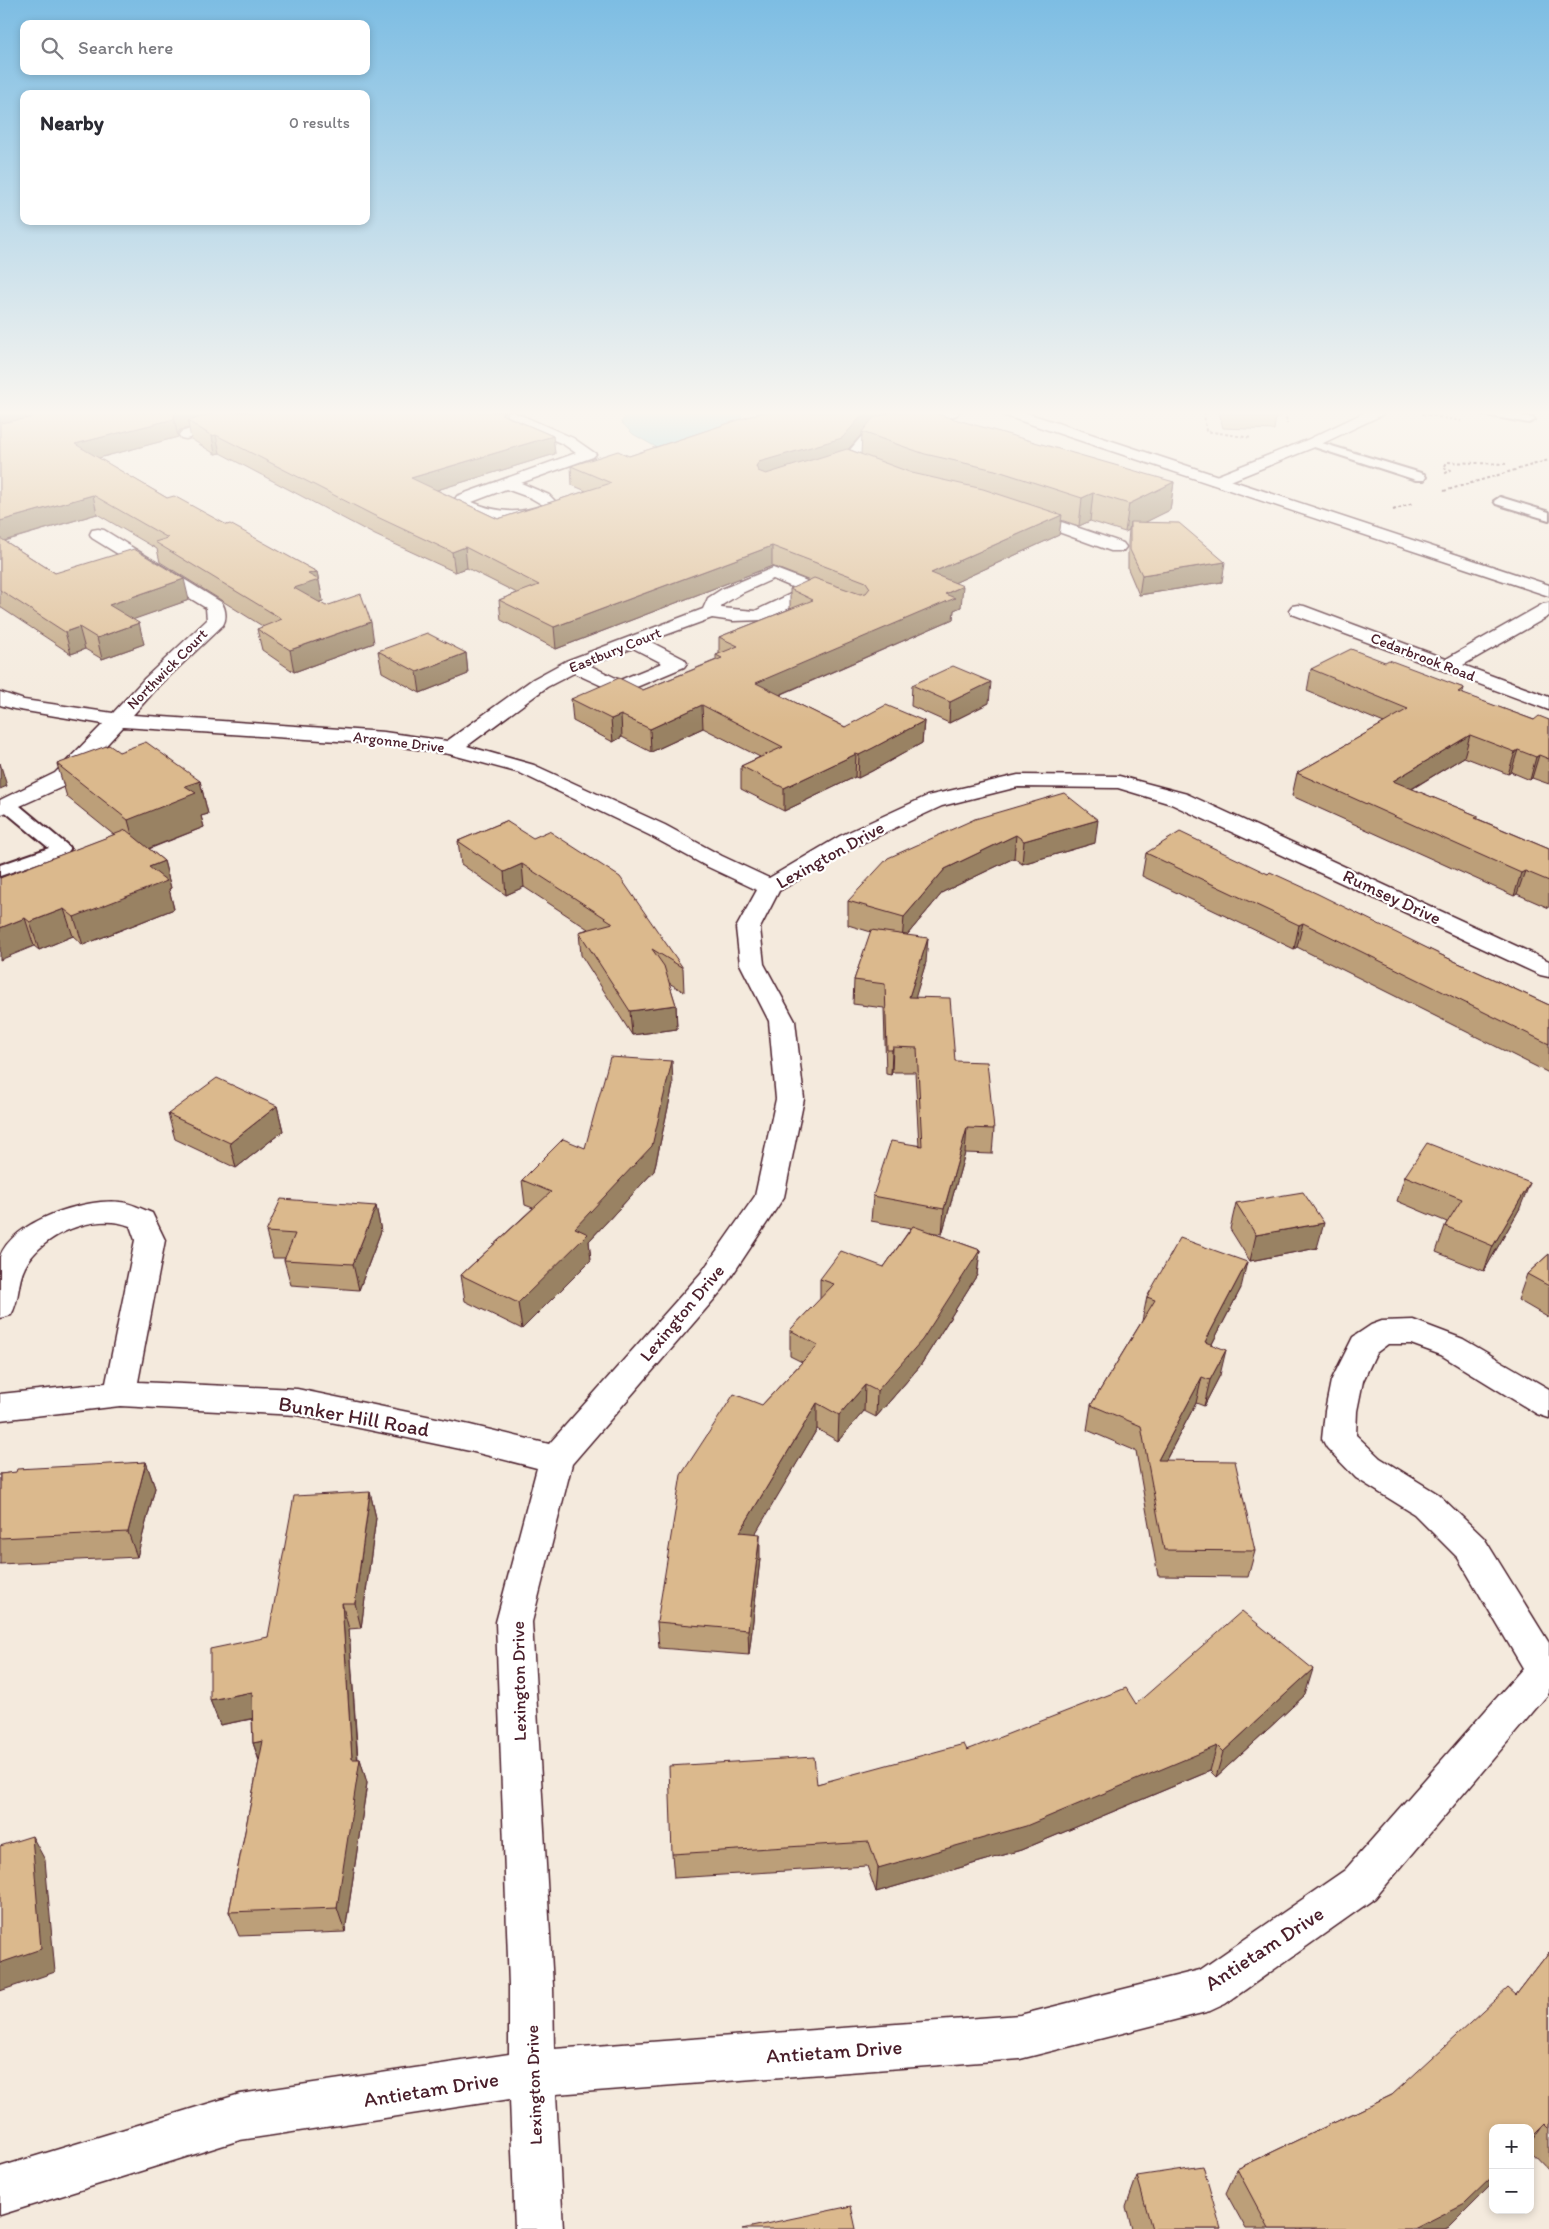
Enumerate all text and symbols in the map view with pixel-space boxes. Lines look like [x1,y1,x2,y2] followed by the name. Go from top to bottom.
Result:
[20,20,370,75] search box
[38,34,66,62] icon: search
[78,36,173,59] text: Search here
[40,110,104,135] text: Nearby
[289,113,350,132] text: 0 results
[566,623,664,677] street label: Eastbury Court
[123,625,211,713] street label: Northwick Court
[1368,629,1478,685] street label: Cedarbrook Road
[352,727,446,757] street label: Argonne Drive
[772,816,888,894] street label: Lexington Drive
[1339,865,1445,929] street label: Rumsey Drive
[635,1260,729,1366] street label: Lexington Drive
[277,1390,432,1442] street label: Bunker Hill Road
[507,1621,531,1741] street label: Lexington Drive
[1200,1900,1328,1996] street label: Antietam Drive
[521,2025,547,2145] street label: Lexington Drive
[765,2034,903,2068] street label: Antietam Drive
[362,2066,500,2112] street label: Antietam Drive
[1489,2124,1534,2214] map controls
[1489,2124,1534,2169] button: +
[1489,2169,1534,2214] button: −

